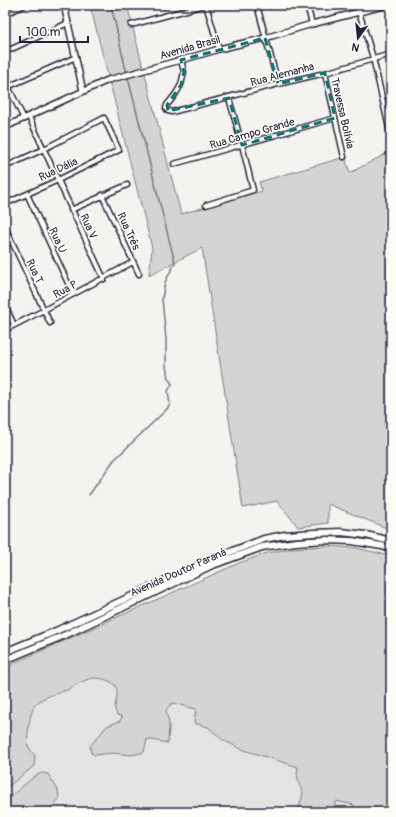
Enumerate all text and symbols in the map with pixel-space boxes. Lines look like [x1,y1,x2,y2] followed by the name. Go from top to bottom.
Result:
[20,18,88,44] scale bar
[338,18,378,58] north arrow
[26,25,61,40] text: 100 m
[158,33,222,62] street label: Avenida Brasil
[350,40,361,54] text: N
[249,60,315,89] street label: Rua Alemanha
[328,76,357,150] street label: Travessa Bolívia
[208,115,297,152] street label: Rua Campo Grande
[37,155,80,184] street label: Rua Dália
[114,210,143,252] street label: Rua Três
[77,212,100,241] street label: Rua V
[46,225,69,255] street label: Rua U
[23,257,46,286] street label: Rua T
[51,278,80,301] street label: Rua P
[128,545,228,599] street label: Avenida Doutor Paraná

